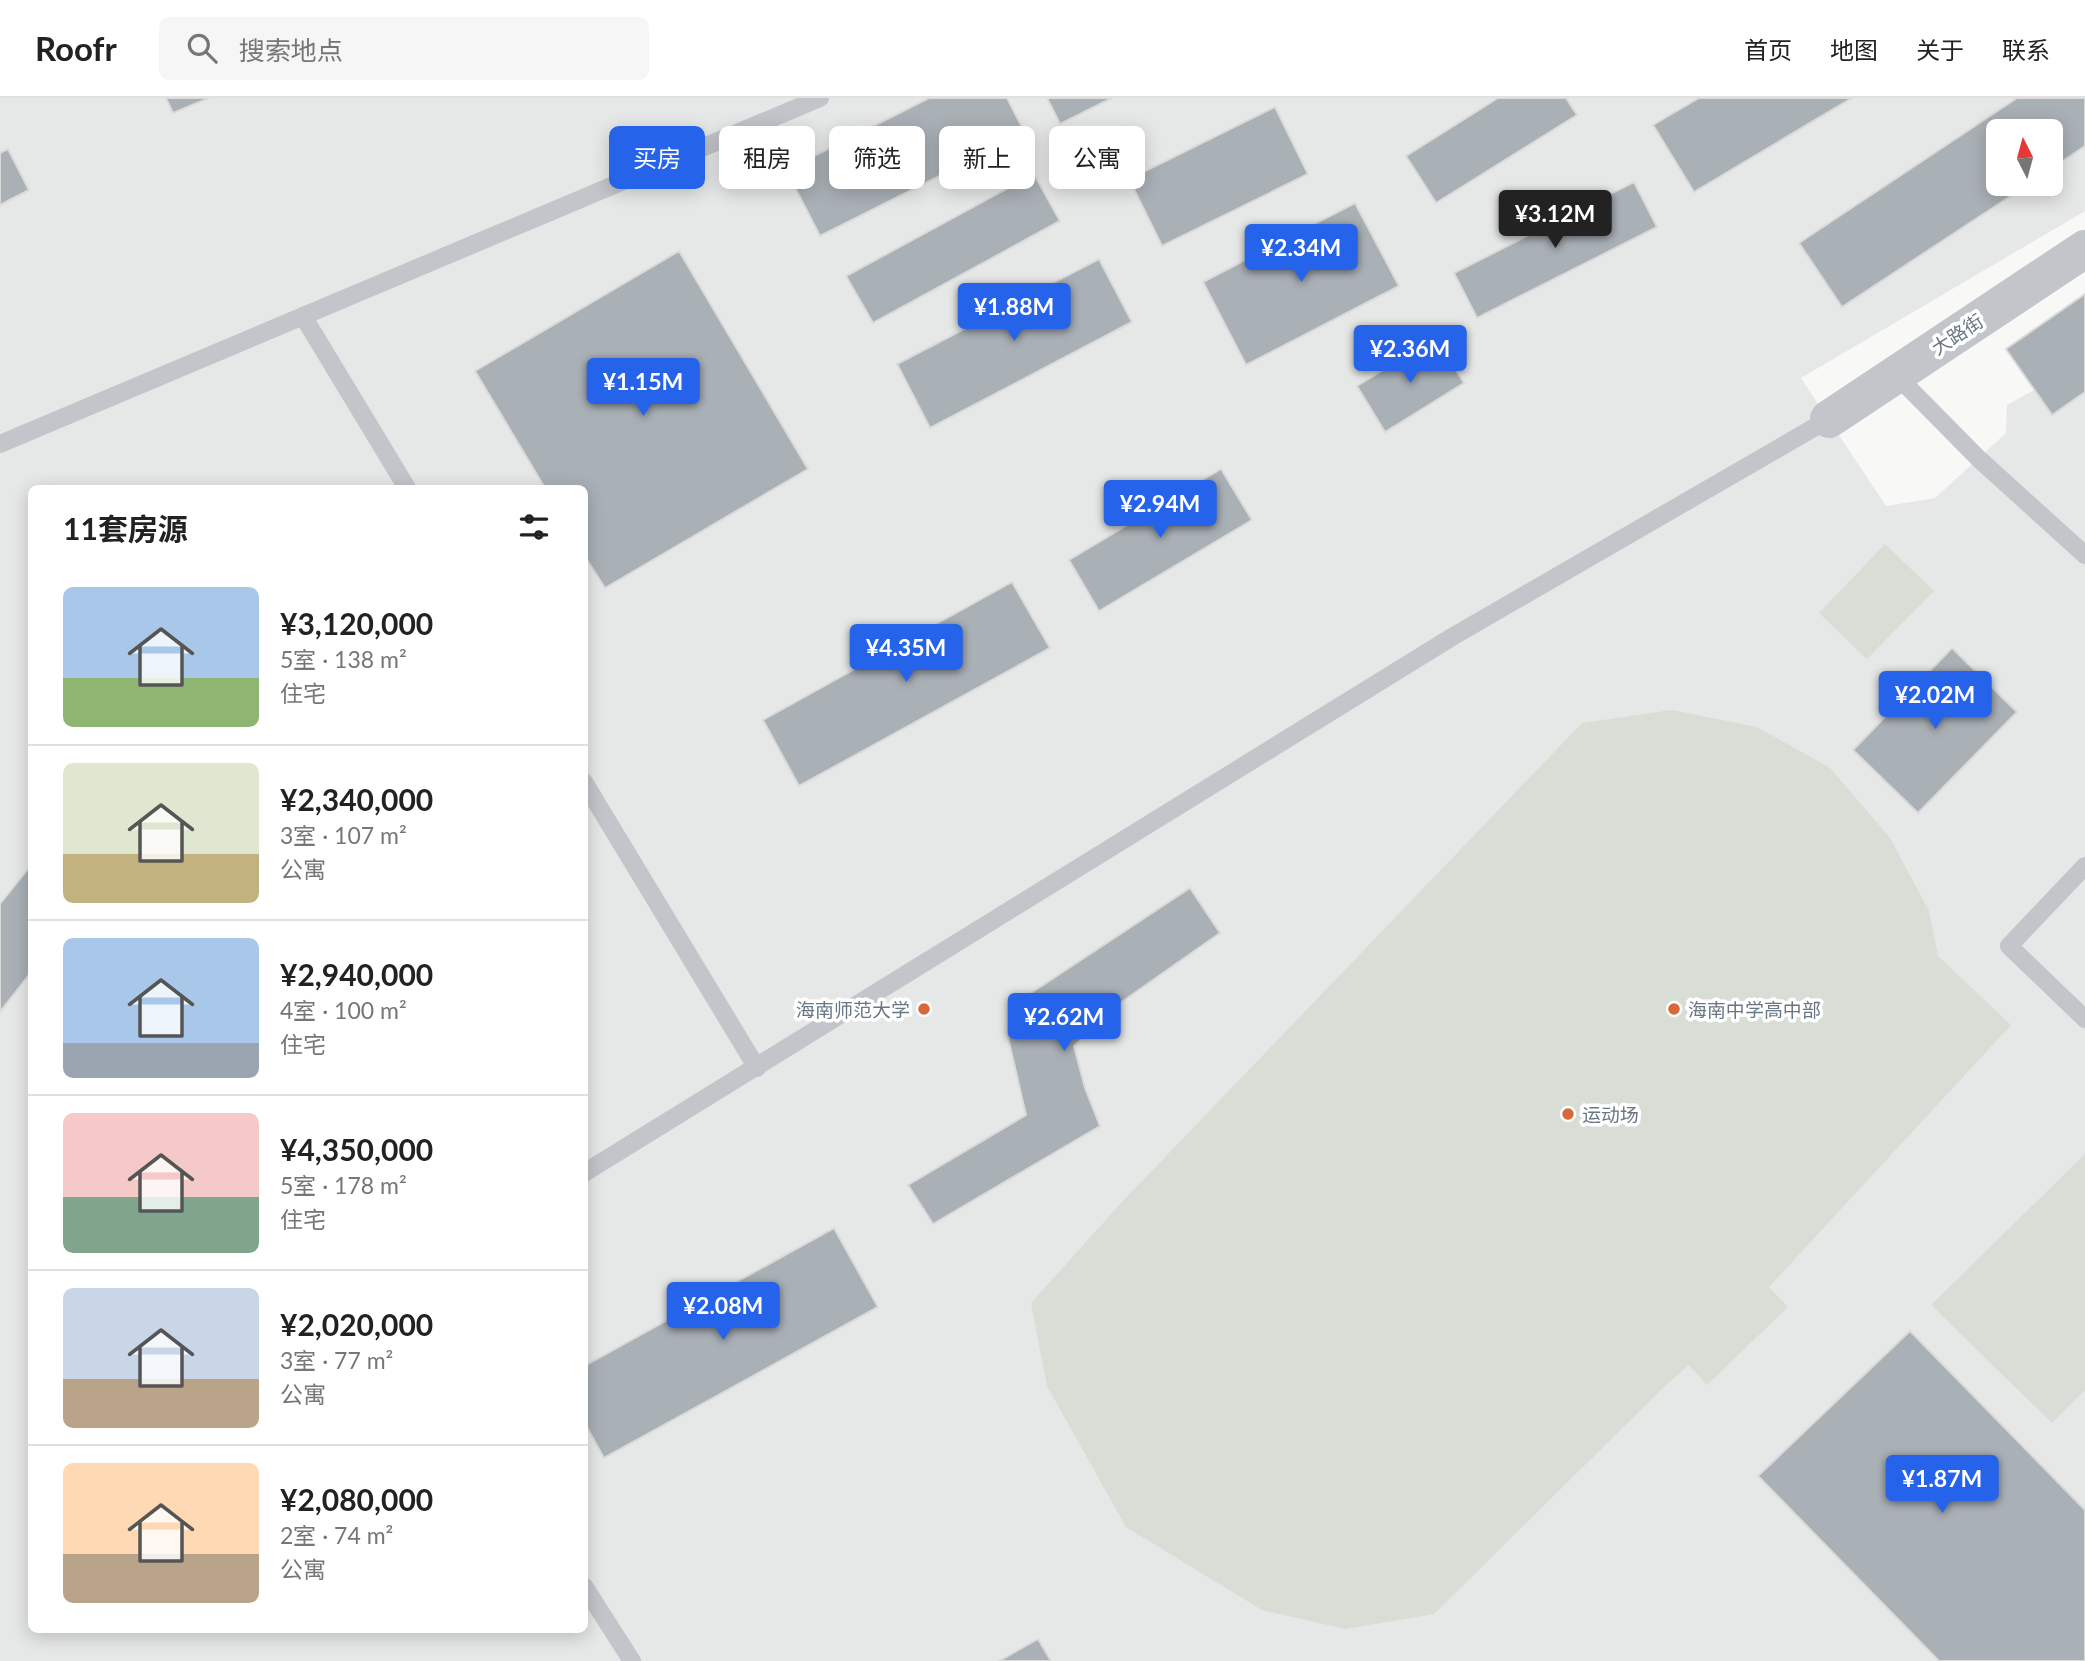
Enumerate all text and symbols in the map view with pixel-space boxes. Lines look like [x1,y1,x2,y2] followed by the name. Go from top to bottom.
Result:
[159,17,649,80] search box
[35,28,117,68] text: Roofr
[183,29,221,67] icon: search
[239,34,343,66] text: 搜索地点
[1744,35,1792,64] text: 首页
[1830,35,1878,64] text: 地图
[1916,35,1964,64] text: 关于
[2002,35,2050,64] text: 联系
[1986,119,2063,196] north arrow
[1986,119,2063,196] map controls
[609,126,705,189] chip: 买房
[719,126,815,189] chip: 租房
[829,126,925,189] chip: 筛选
[939,126,1035,189] chip: 新上
[1049,126,1145,189] chip: 公寓
[1498,190,1612,250] pin: ¥3.12M
[1515,199,1595,227] text: ¥3.12M
[1244,225,1358,284] pin: ¥2.34M
[1261,233,1341,261] text: ¥2.34M
[957,284,1071,343] pin: ¥1.88M
[974,292,1054,320] text: ¥1.88M
[1927,309,1987,359] street label: 大路街
[1353,326,1467,385] pin: ¥2.36M
[1370,334,1450,362] text: ¥2.36M
[586,358,700,418] pin: ¥1.15M
[603,367,683,395] text: ¥1.15M
[1103,480,1217,540] pin: ¥2.94M
[1120,489,1200,517] text: ¥2.94M
[515,508,553,546] icon: filters
[63,510,188,546] text: 11套房源
[280,605,433,641] text: ¥3,120,000
[119,615,203,699] icon: home
[849,624,963,684] pin: ¥4.35M
[866,633,946,661] text: ¥4.35M
[280,645,407,673] text: 5室 · 138 m²
[1878,672,1992,731] pin: ¥2.02M
[280,679,326,707] text: 住宅
[1895,680,1975,708] text: ¥2.02M
[280,781,433,817] text: ¥2,340,000
[119,791,203,875] icon: home
[280,821,407,849] text: 3室 · 107 m²
[280,855,326,883] text: 公寓
[280,956,433,992] text: ¥2,940,000
[119,966,203,1050] icon: home
[1007,993,1121,1053] pin: ¥2.62M
[280,996,407,1024] text: 4室 · 100 m²
[796,998,910,1021] place label: 海南师范大学
[1688,998,1821,1021] place label: 海南中学高中部
[916,1001,932,1017] marker: 海南师范大学
[1666,1001,1682,1017] marker: 海南中学高中部
[1024,1002,1104,1030] text: ¥2.62M
[280,1030,326,1058] text: 住宅
[1582,1103,1639,1126] place label: 运动场
[1560,1106,1576,1122] marker: 运动场
[280,1131,433,1167] text: ¥4,350,000
[119,1141,203,1225] icon: home
[280,1171,407,1199] text: 5室 · 178 m²
[280,1205,326,1233] text: 住宅
[666,1282,780,1342] pin: ¥2.08M
[683,1291,763,1319] text: ¥2.08M
[280,1306,433,1342] text: ¥2,020,000
[119,1316,203,1400] icon: home
[280,1346,393,1374] text: 3室 · 77 m²
[280,1380,326,1408] text: 公寓
[1885,1456,1999,1515] pin: ¥1.87M
[1902,1464,1982,1492] text: ¥1.87M
[280,1481,433,1517] text: ¥2,080,000
[119,1491,203,1575] icon: home
[280,1521,393,1549] text: 2室 · 74 m²
[280,1555,326,1583] text: 公寓

